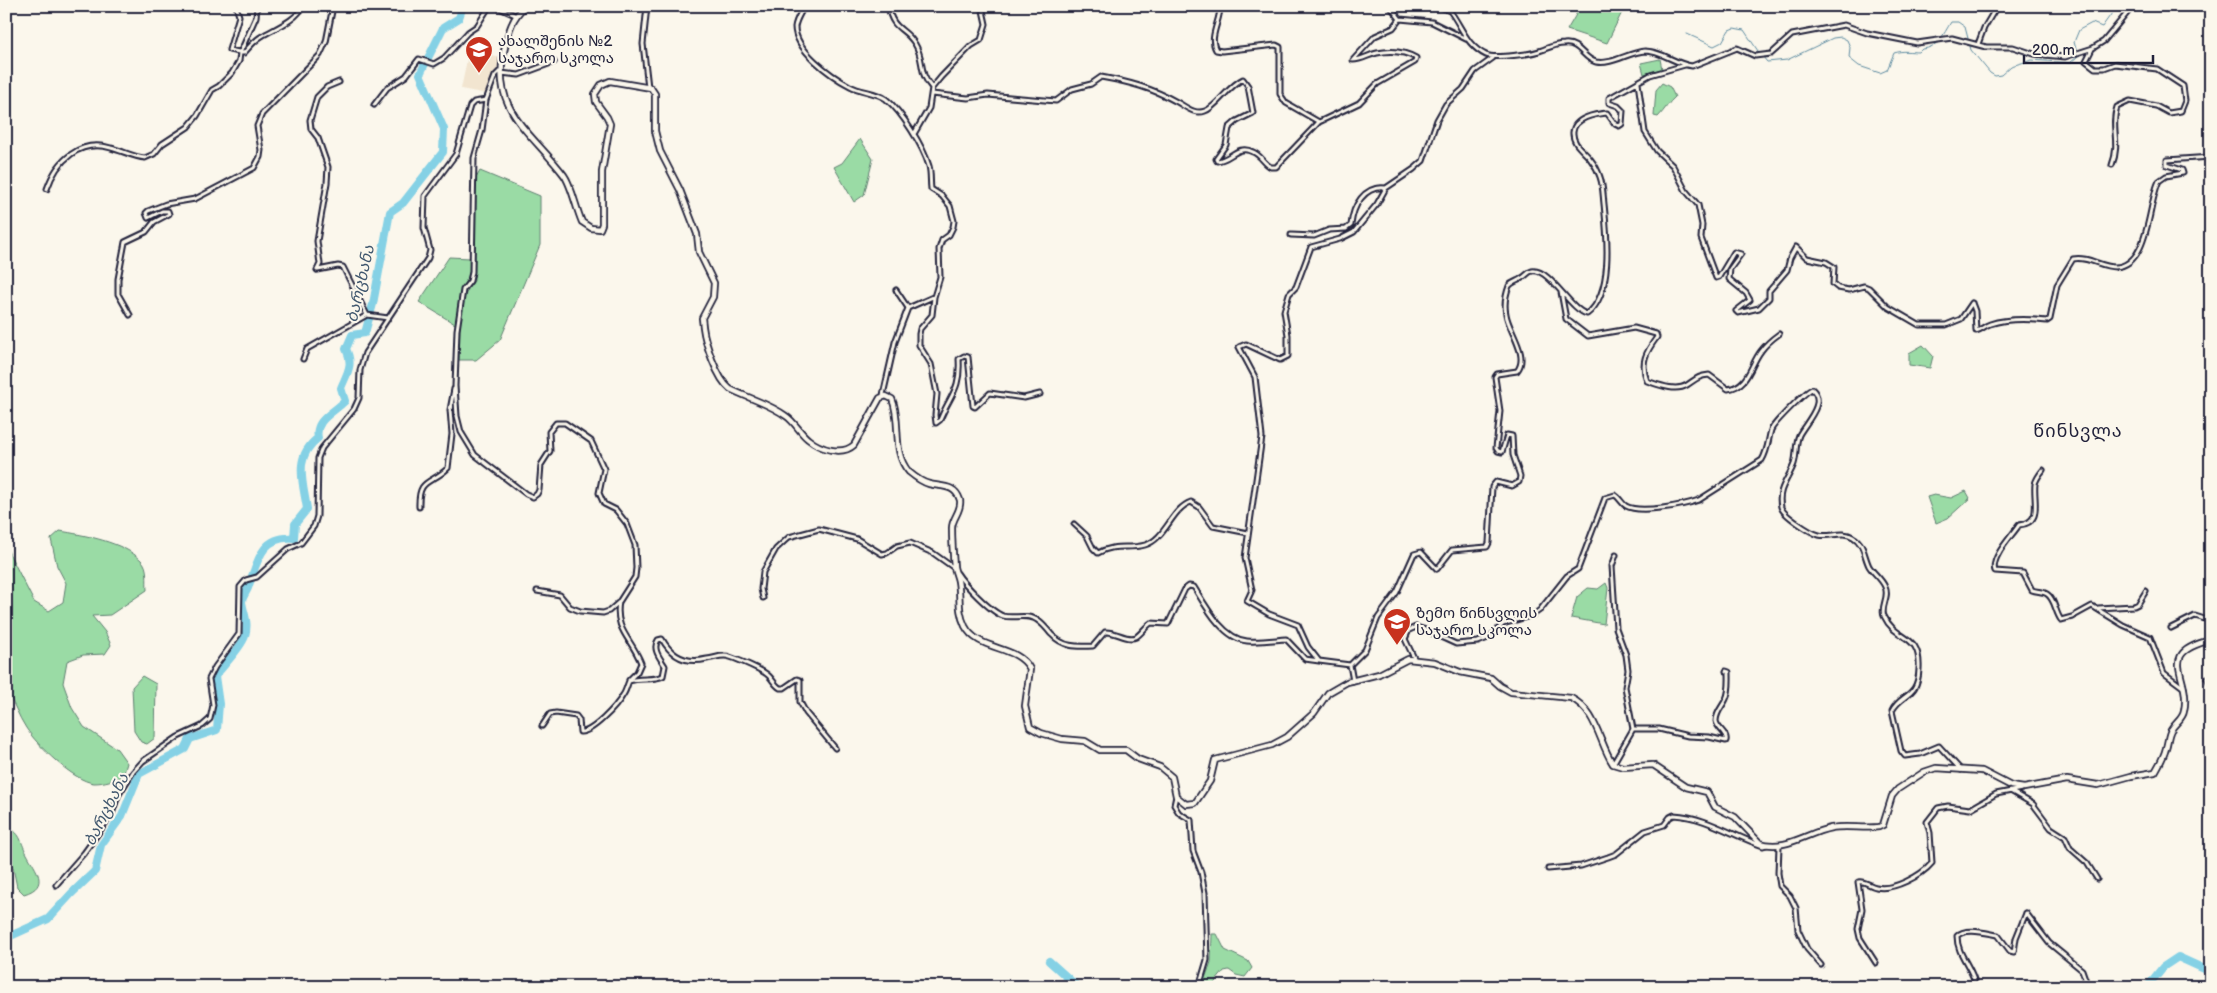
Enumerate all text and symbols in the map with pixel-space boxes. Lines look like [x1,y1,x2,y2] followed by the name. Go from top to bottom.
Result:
[498,32,614,68] place label: ახალშენის №2 საჯარო სკოლა
[2024,32,2153,64] scale bar
[464,35,494,74] school or university icon: ახალშენის №2 საჯარო სკოლა
[2032,41,2075,60] text: 200 m
[343,243,379,324] water label: ბარცხანა
[2033,421,2123,442] district label: წინსვლა
[1416,604,1537,640] place label: ზემო წინსვლის საჯარო სკოლა
[1382,607,1412,646] school or university icon: ზემო წინსვლის საჯარო სკოლა
[81,770,133,849] water label: ბარცხანა

